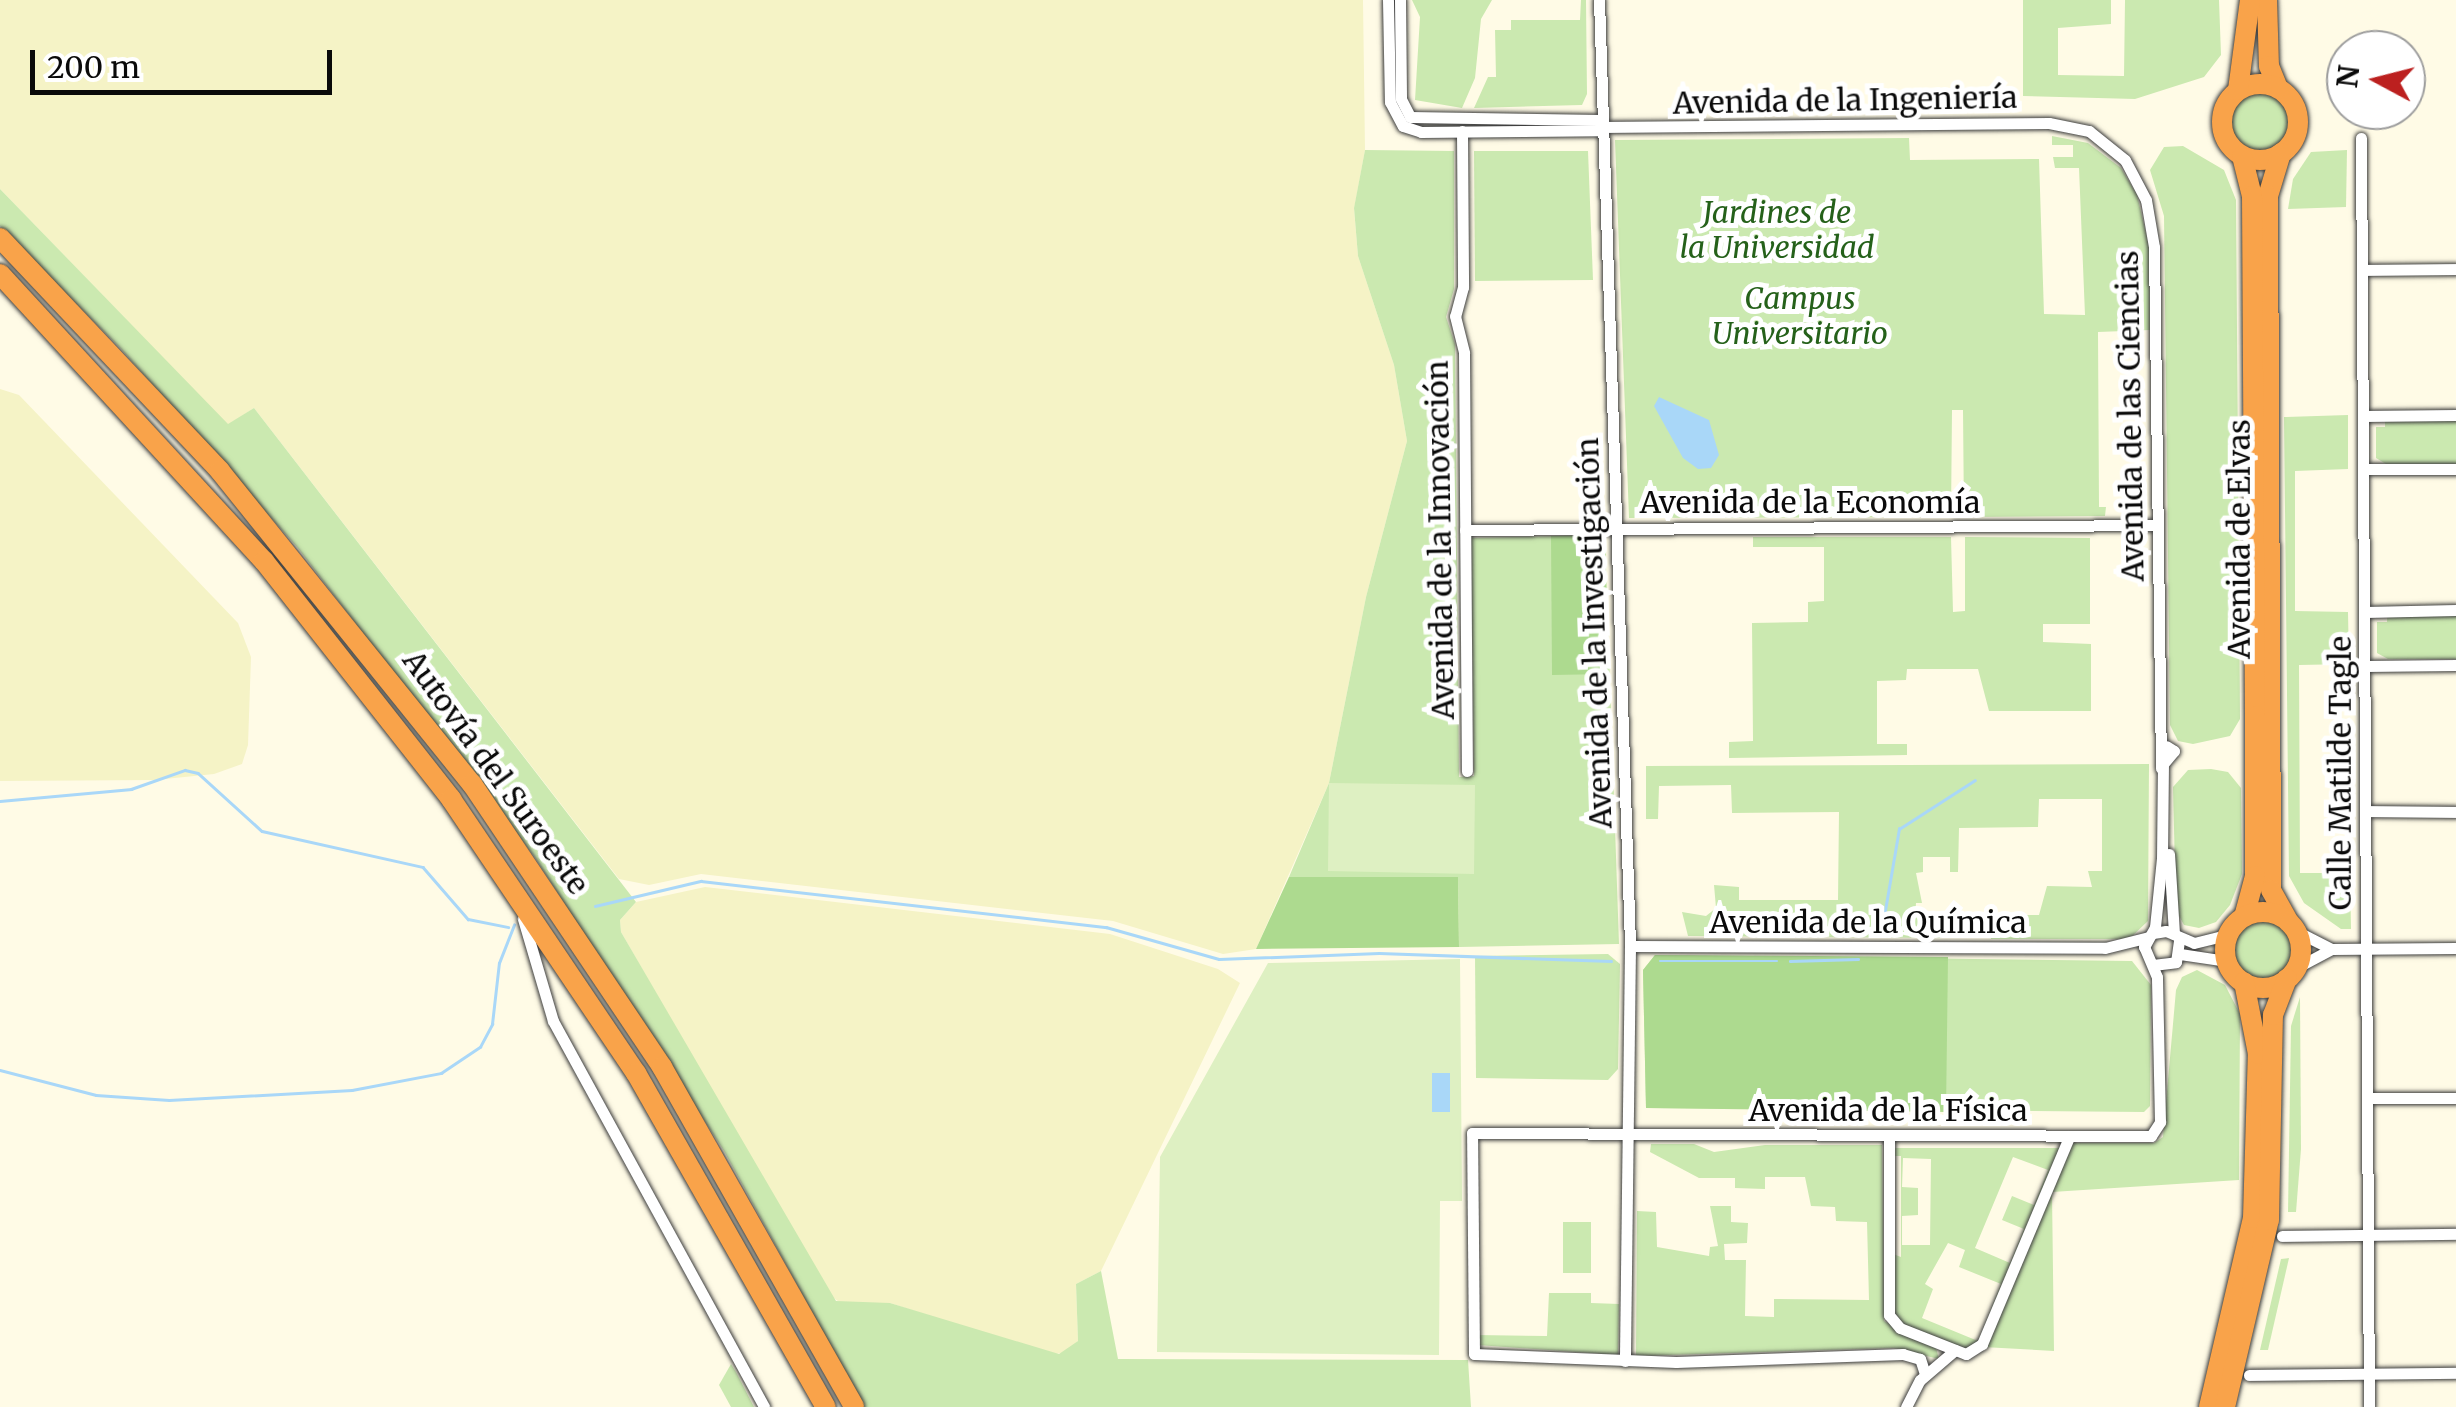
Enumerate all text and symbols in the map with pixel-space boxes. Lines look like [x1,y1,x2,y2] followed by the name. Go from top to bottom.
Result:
[35,30,338,92] scale bar
[2326,30,2426,130] north arrow
[47,48,140,86] text: 200 m
[2329,63,2367,90] text: N
[1672,79,2018,121] street label: Avenida de la Ingeniería
[1680,194,1874,264] park label: Jardines de la Universidad
[2109,250,2151,582] street label: Avenida de las Ciencias
[1712,280,1888,350] park label: Campus Universitario
[1419,360,1461,720] street label: Avenida de la Innovación
[2221,419,2257,659] street label: Avenida de Elvas
[1569,437,1619,829] street label: Avenida de la Investigación
[1640,484,1980,520] street label: Avenida de la Economía
[2322,636,2358,910] street label: Calle Matilde Tagle
[396,643,596,901] street label: Autovía del Suroeste
[1709,904,2027,940] street label: Avenida de la Química
[1749,1092,2027,1128] street label: Avenida de la Física

